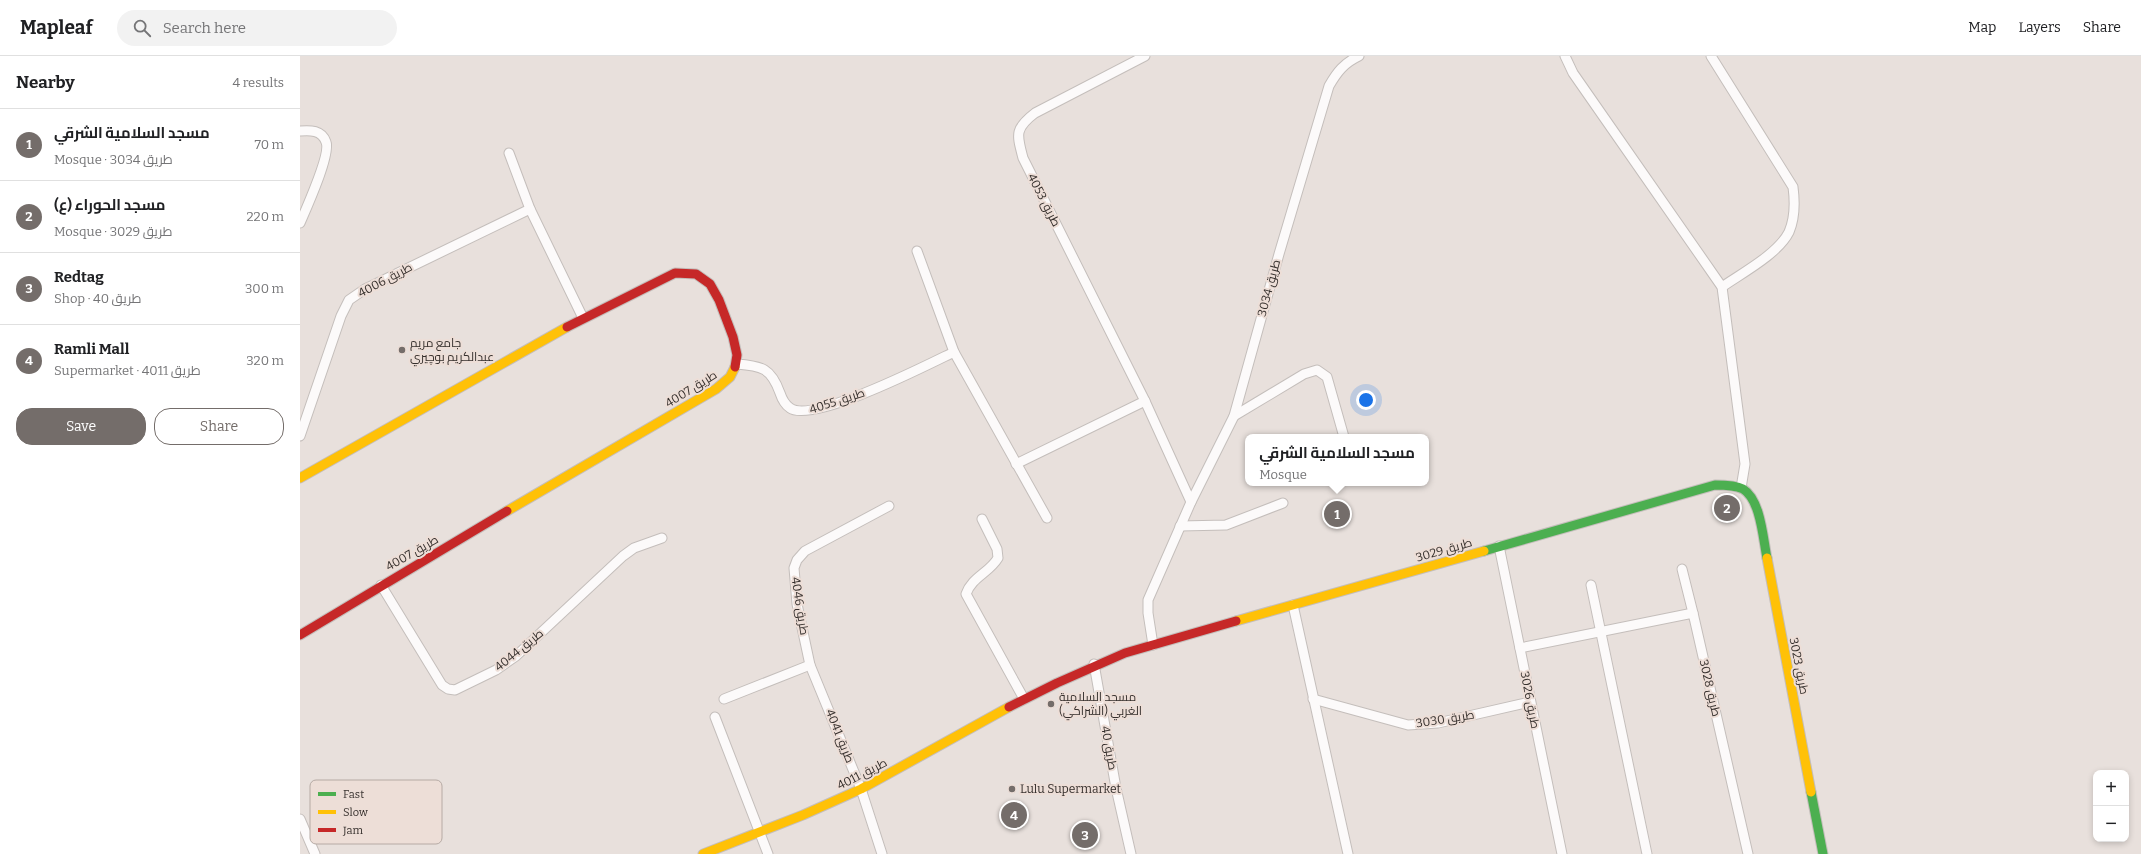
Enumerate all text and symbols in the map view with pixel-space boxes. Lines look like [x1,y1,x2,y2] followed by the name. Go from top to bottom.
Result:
[117,10,397,46] search box
[20,16,93,39] text: Mapleaf
[131,17,153,39] icon: search
[163,19,246,37] text: Search here
[1968,19,1996,36] text: Map
[2018,19,2061,36] text: Layers
[2083,19,2121,36] text: Share
[16,72,75,93] text: Nearby
[232,75,284,90] text: 4 results
[54,124,210,142] text: مسجد السلامية الشرقي
[26,137,32,152] text: 1
[254,137,284,152] text: 70 m
[54,152,173,167] text: Mosque · طريق 3034
[1025,171,1063,229] street label: طريق 4053
[54,196,165,214] text: مسجد الحوراء (ع)
[25,209,33,224] text: 2
[247,209,284,224] text: 220 m
[54,224,172,239] text: Mosque · طريق 3029
[1255,258,1283,318] street label: طريق 3034
[356,260,415,300] street label: طريق 4006
[54,268,104,286] text: Redtag
[25,281,33,296] text: 3
[245,281,284,296] text: 300 m
[54,291,141,306] text: Shop · طريق 40
[410,336,494,367] place label: جامع مريم عبدالكريم بوچيري
[54,340,129,358] text: Ramli Mall
[397,345,407,355] marker: جامع مريم عبدالكريم بوچيري
[25,353,33,368] text: 4
[246,353,284,368] text: 320 m
[54,363,201,378] text: Supermarket · طريق 4011
[663,368,719,410] street label: طريق 4007
[808,385,867,417] street label: طريق 4055
[1356,390,1376,410] your location
[16,408,146,445] button: Save
[154,408,284,445] button: Share
[1245,434,1429,486] popup
[1259,444,1415,462] text: مسجد السلامية الشرقي
[1259,467,1307,482] text: Mosque
[1714,493,1740,523] pin: 2
[1324,499,1350,529] pin: 1
[383,532,441,574] street label: طريق 4007
[1414,535,1474,565] street label: طريق 3029
[789,576,812,636] street label: طريق 4046
[492,626,546,674] street label: طريق 4044
[1787,636,1811,696] street label: طريق 3023
[1697,658,1723,718] street label: طريق 3028
[1518,670,1542,730] street label: طريق 3026
[1059,690,1142,721] place label: مسجد السلامية الغربي (الشراكي)
[1046,699,1056,709] marker: مسجد السلامية الغربي (الشراكي)
[823,707,857,765] street label: طريق 4041
[1415,707,1475,731] street label: طريق 3030
[1098,725,1120,771] street label: طريق 40
[835,755,889,793] street label: طريق 4011
[2093,770,2129,842] map controls
[2093,770,2129,806] button: +
[310,780,442,844] legend
[1020,782,1122,796] place label: Lulu Supermarket
[1007,784,1017,794] marker: Lulu Supermarket
[343,788,364,801] text: Fast
[1001,800,1027,830] pin: 4
[343,806,368,819] text: Slow
[2093,806,2129,842] button: −
[1072,820,1098,850] pin: 3
[342,824,363,837] text: Jam

